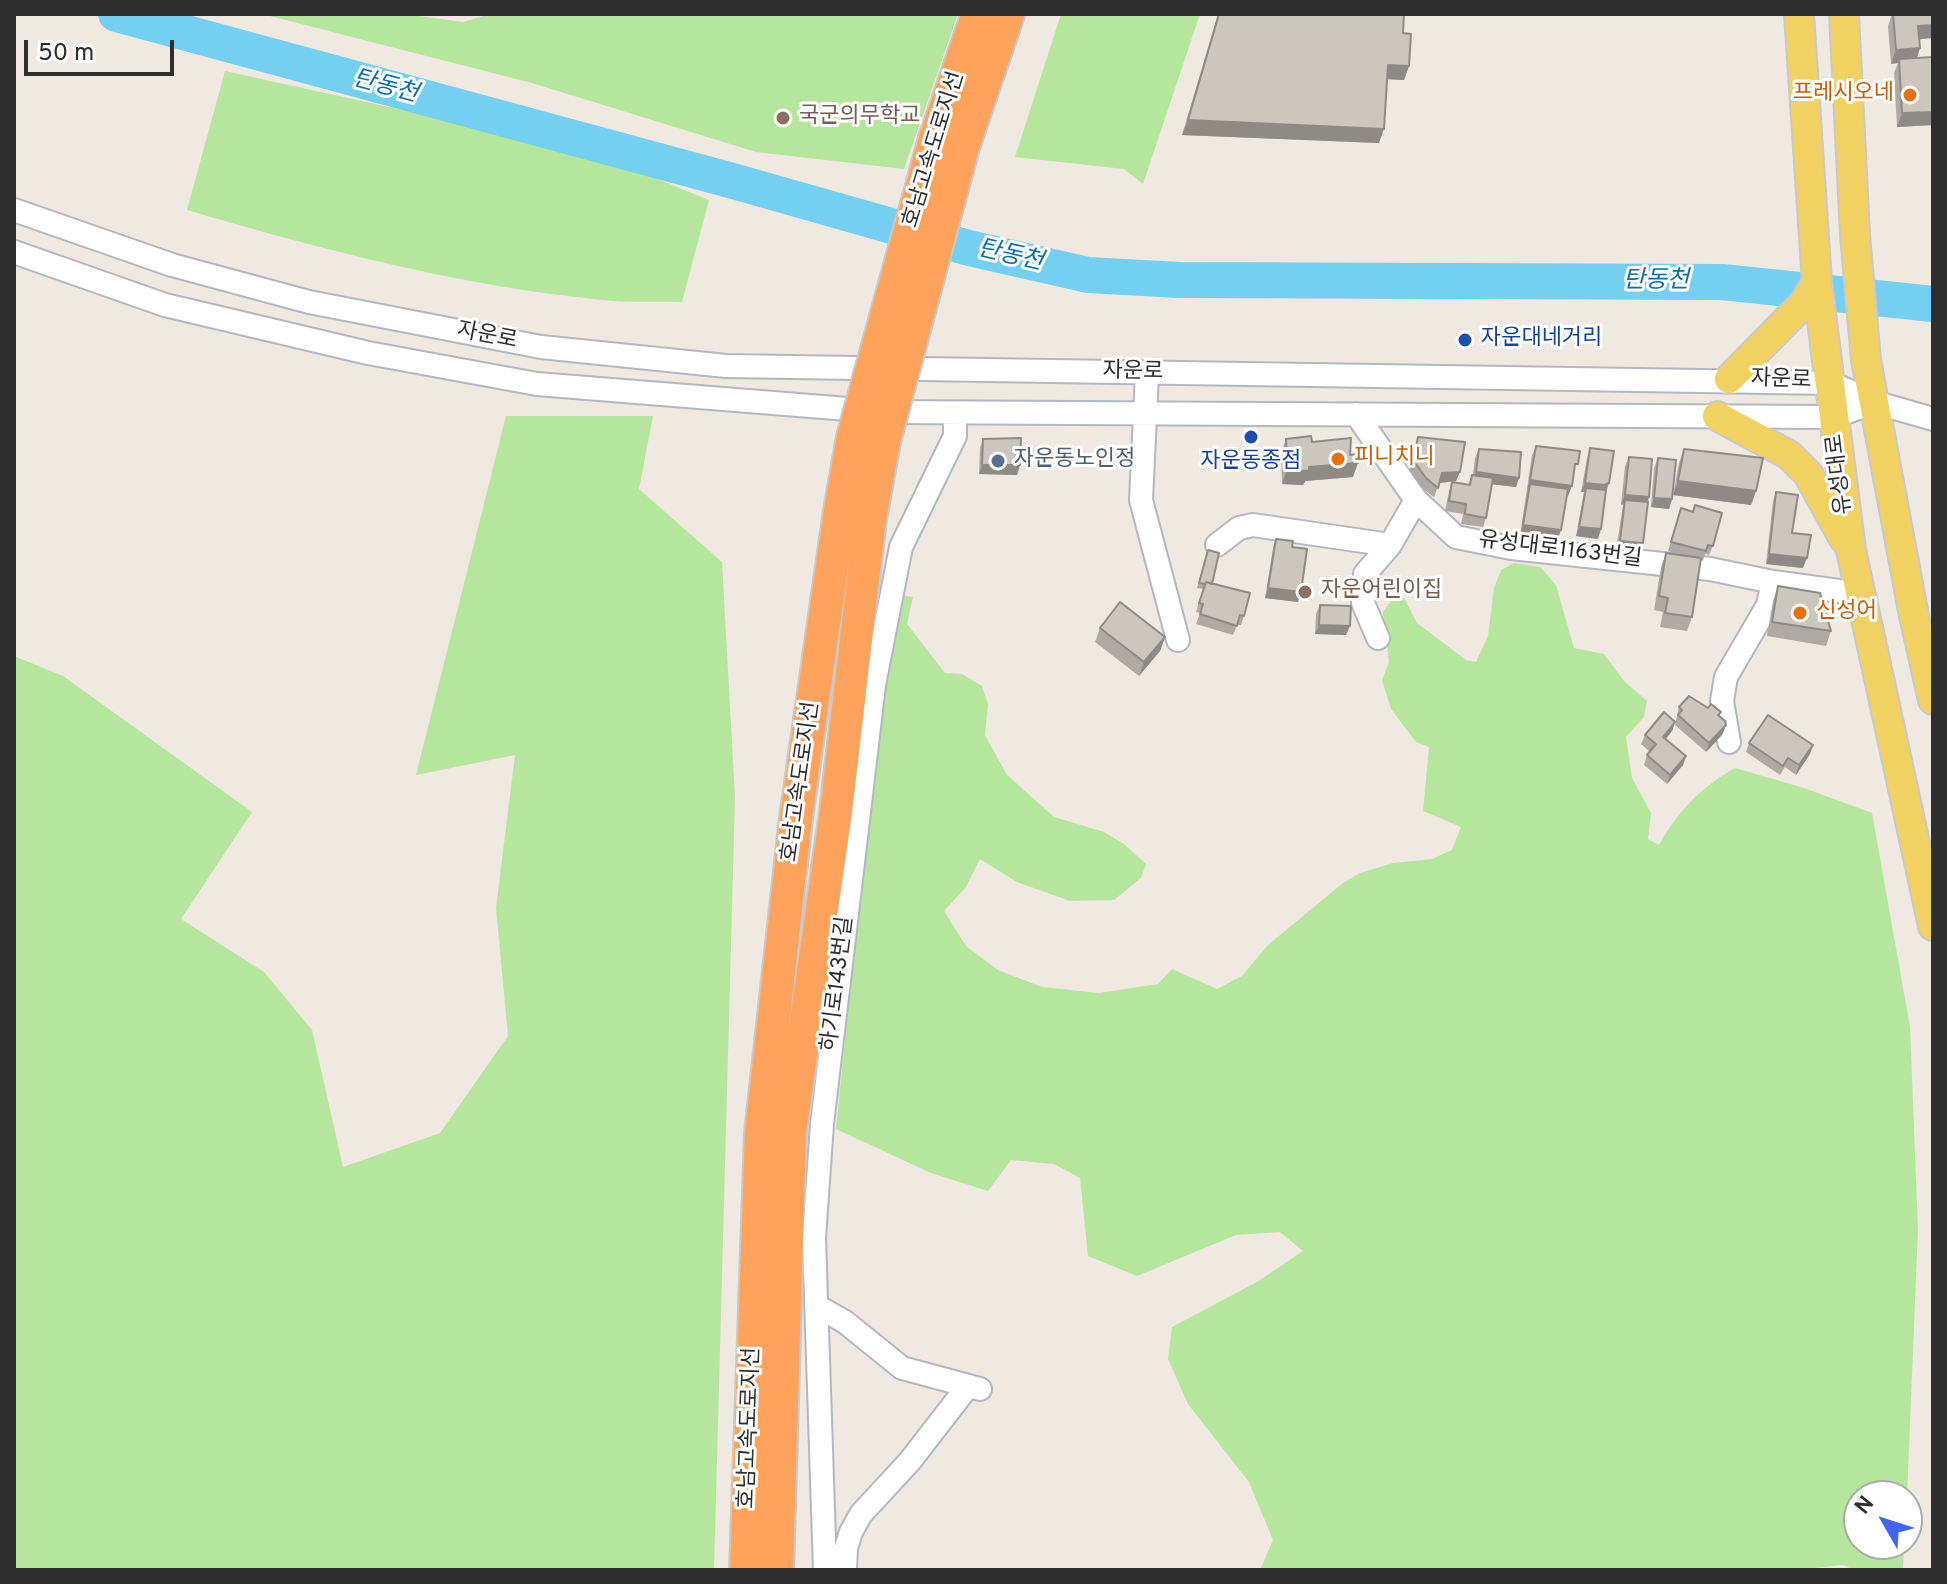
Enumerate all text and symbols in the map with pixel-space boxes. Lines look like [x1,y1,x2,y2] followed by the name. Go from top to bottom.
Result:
[28,24,178,74] scale bar
[38,39,94,69] text: 50 m
[349,66,421,110] water label: 탄동천
[899,69,971,231] street label: 호남고속도로지선
[1793,82,1894,108] place label: 프레시오네
[1901,86,1919,104] marker: 프레시오네
[799,105,920,131] place label: 국군의무학교
[774,109,792,127] marker: 국군의무학교
[974,236,1046,278] water label: 탄동천
[1623,268,1689,296] water label: 탄동천
[455,318,519,356] street label: 자운로
[1481,327,1602,353] place label: 자운대네거리
[1456,331,1474,349] marker: 자운대네거리
[1102,359,1164,387] street label: 자운로
[1750,367,1812,395] street label: 자운로
[1242,428,1260,446] marker: 자운동종점
[1823,432,1859,516] street label: 유성대로
[1354,446,1435,472] place label: 피니치니
[1014,448,1135,474] place label: 자운동노인정
[1200,450,1302,476] place label: 자운동종점
[1329,450,1347,468] marker: 피니치니
[989,452,1007,470] marker: 자운동노인정
[1477,528,1643,574] street label: 유성대로1163번길
[1321,579,1442,605] place label: 자운어린이집
[1296,583,1314,601] marker: 자운어린이집
[1816,600,1877,626] place label: 신성어
[1791,604,1809,622] marker: 신성어
[778,700,826,864] street label: 호남고속도로지선
[818,915,860,1053] street label: 하기로143번길
[735,1347,767,1509] street label: 호남고속도로지선
[1843,1480,1923,1560] north arrow
[1850,1491,1881,1520] text: N

